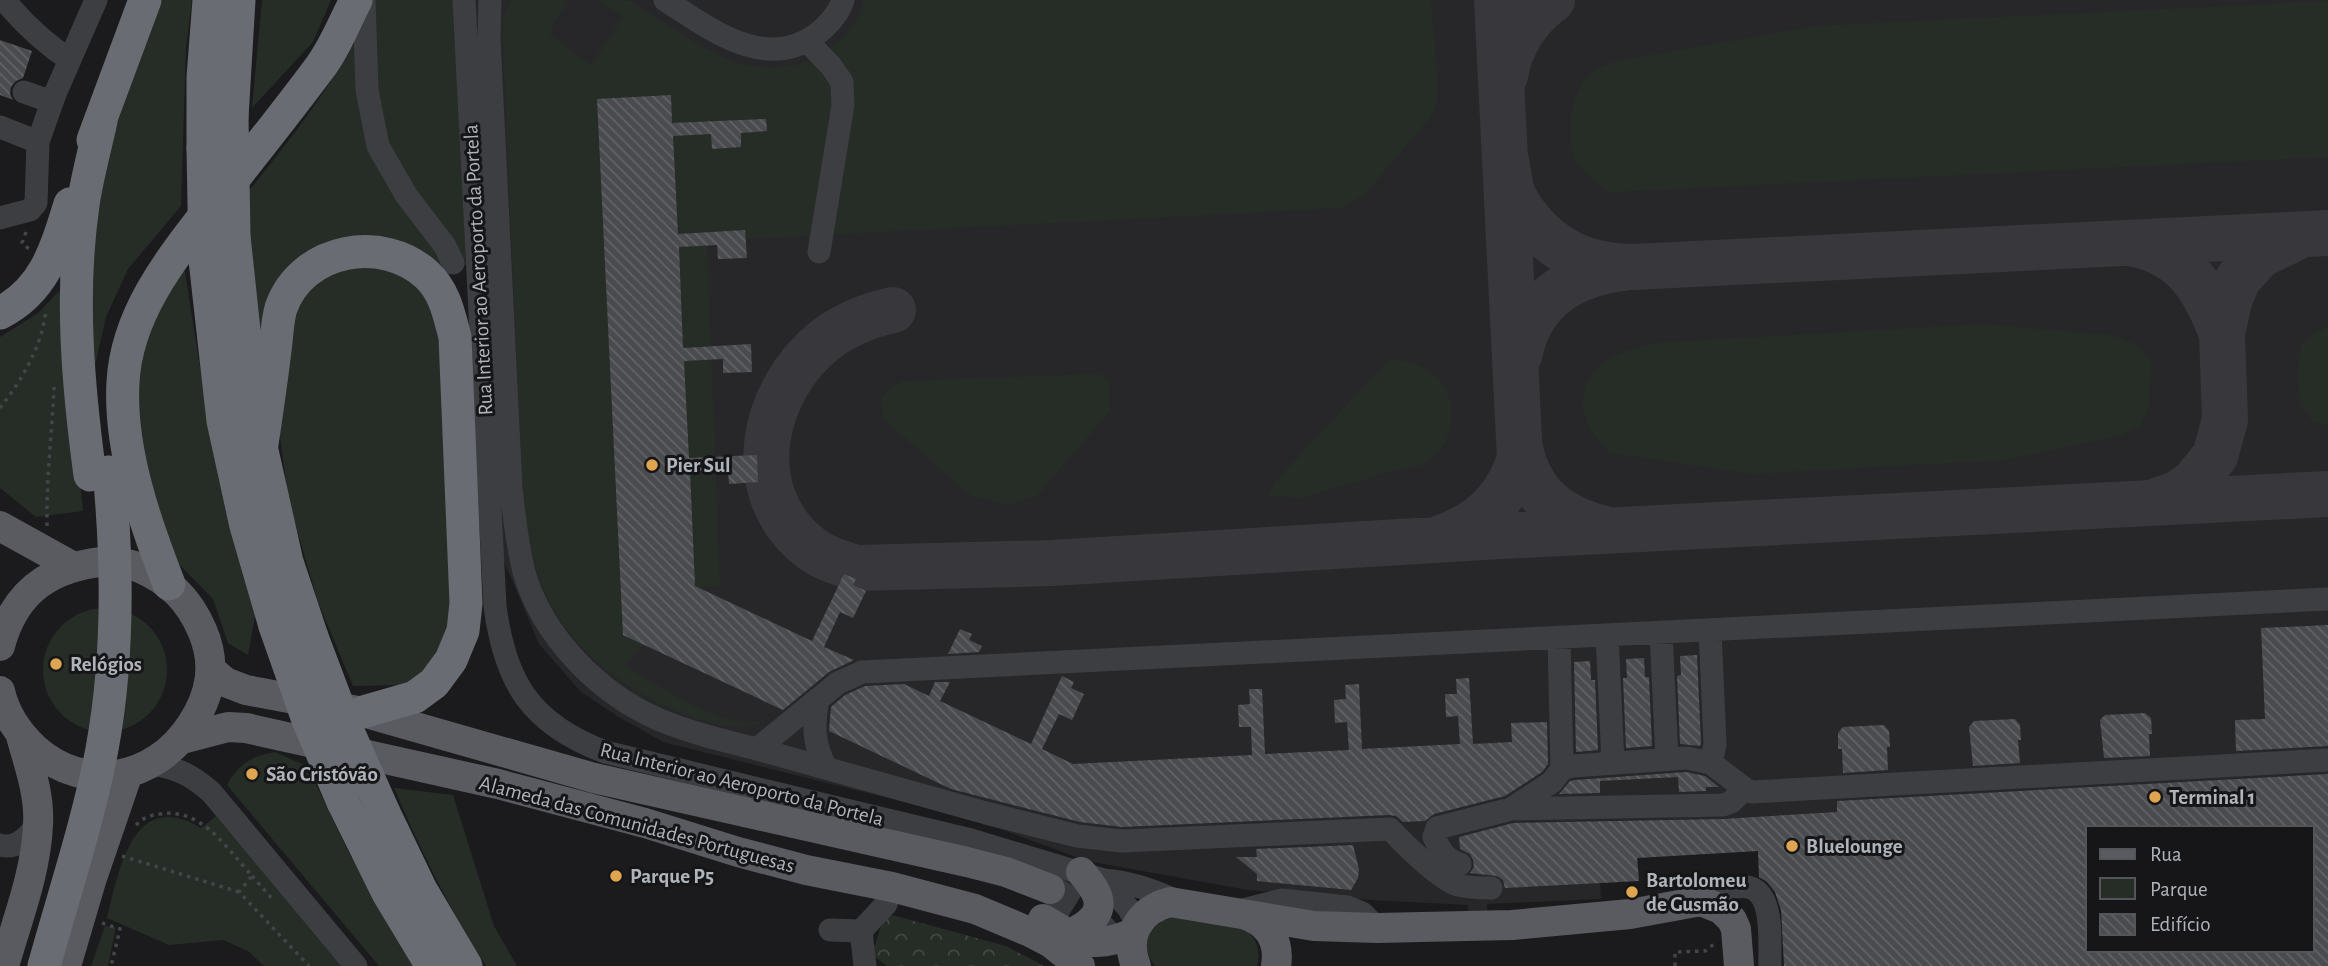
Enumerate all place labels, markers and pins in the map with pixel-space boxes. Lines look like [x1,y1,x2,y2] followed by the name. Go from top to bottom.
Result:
[666,455,730,476] place label: Pier Sul
[644,457,660,473] marker: Pier Sul
[70,654,142,675] place label: Relógios
[48,656,64,672] marker: Relógios
[266,764,378,785] place label: São Cristóvão
[244,766,260,782] marker: São Cristóvão
[2169,787,2255,808] place label: Terminal 1
[2147,789,2163,805] marker: Terminal 1
[1806,836,1903,857] place label: Bluelounge
[1784,838,1800,854] marker: Bluelounge
[630,866,714,887] place label: Parque P5
[608,868,624,884] marker: Parque P5
[1646,870,1746,915] place label: Bartolomeu de Gusmão
[1624,884,1640,900] marker: Bartolomeu de Gusmão

